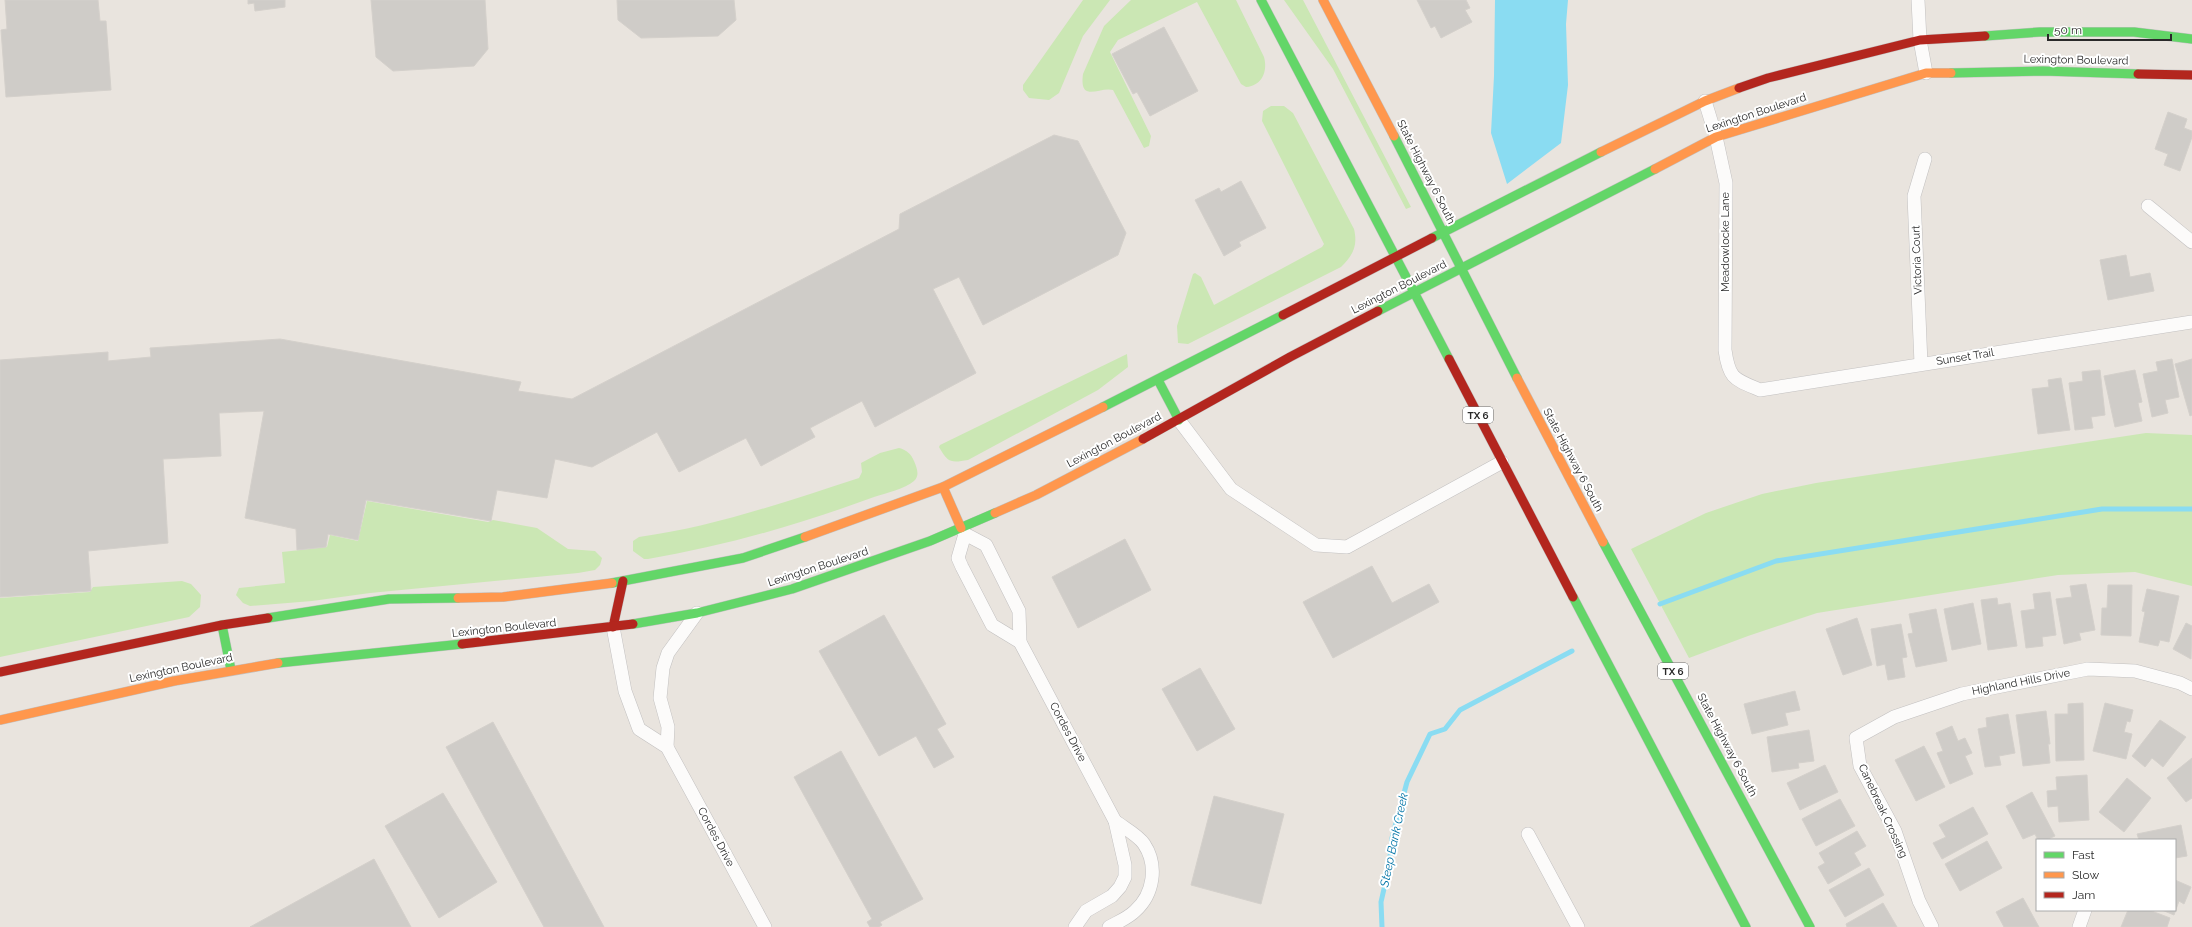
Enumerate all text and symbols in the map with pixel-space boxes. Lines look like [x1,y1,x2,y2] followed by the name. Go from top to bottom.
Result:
[2048,16,2171,42] scale bar
[2054,23,2082,37] text: 50 m
[2023,53,2129,67] street label: Lexington Boulevard
[1704,91,1808,135] street label: Lexington Boulevard
[1394,118,1458,226] street label: State Highway 6 South
[1719,192,1732,292] street label: Meadowlocke Lane
[1909,225,1925,295] street label: Victoria Court
[1349,257,1449,317] street label: Lexington Boulevard
[1935,346,1995,368] street label: Sunset Trail
[1540,406,1606,514] street label: State Highway 6 South
[1463,407,1493,423] road number: TX 6
[1065,410,1164,470] street label: Lexington Boulevard
[766,545,870,589] street label: Lexington Boulevard
[451,616,557,640] street label: Lexington Boulevard
[128,651,234,685] street label: Lexington Boulevard
[1658,663,1688,679] road number: TX 6
[1971,666,2072,698] street label: Highland Hills Drive
[1694,691,1760,799] street label: State Highway 6 South
[1047,700,1089,764] street label: Cordes Drive
[1856,762,1910,860] street label: Canebreak Crossing
[1377,791,1411,889] water label: Steep Bank Creek
[695,805,737,869] street label: Cordes Drive
[2036,839,2176,911] legend
[2072,848,2095,862] text: Fast
[2072,868,2099,882] text: Slow
[2072,888,2095,902] text: Jam

